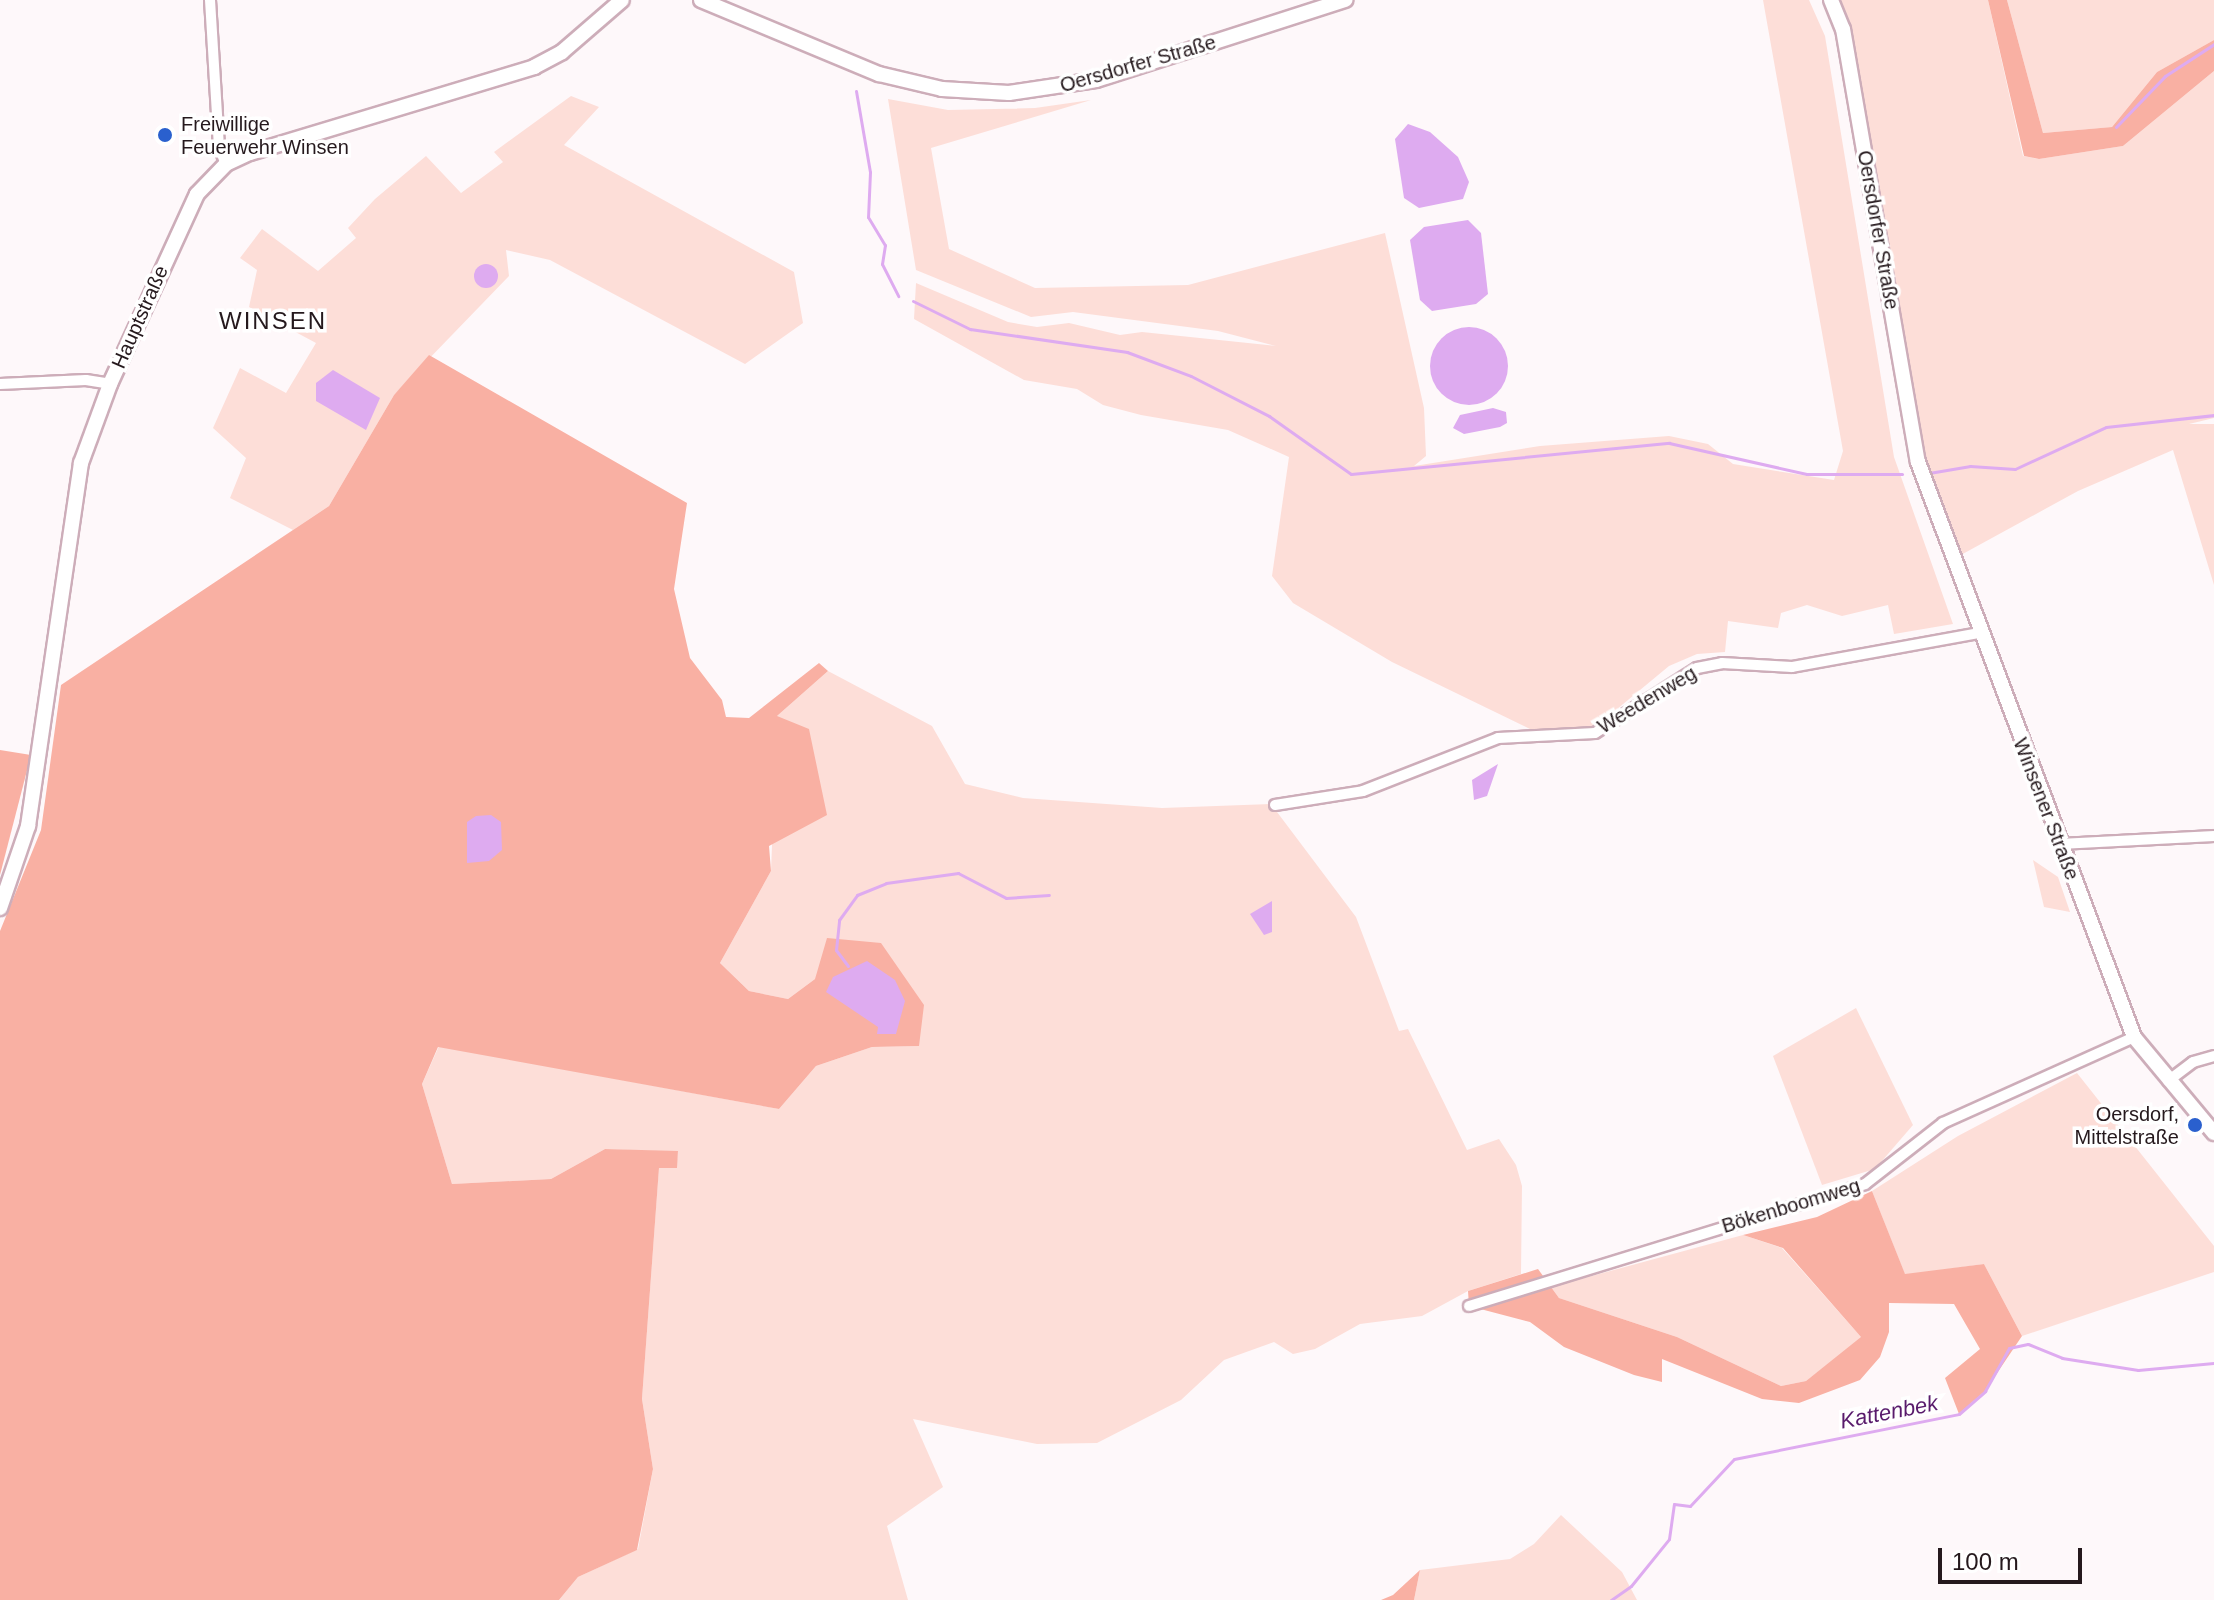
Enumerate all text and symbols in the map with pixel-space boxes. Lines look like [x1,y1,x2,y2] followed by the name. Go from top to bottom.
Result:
[1057,30,1219,98] street label: Oersdorfer Straße
[181,112,349,159] place label: Freiwillige Feuerwehr Winsen
[156,126,174,144] marker: Freiwillige Feuerwehr Winsen
[1852,149,1904,311] street label: Oersdorfer Straße
[107,262,173,372] street label: Hauptstraße
[219,307,327,335] district label: WINSEN
[1593,661,1701,739] street label: Weedenweg
[2008,735,2084,883] street label: Winsener Straße
[2075,1102,2179,1149] place label: Oersdorf, Mittelstraße
[2186,1116,2204,1134] marker: Oersdorf, Mittelstraße
[1719,1174,1863,1238] street label: Bökenboomweg
[1838,1390,1940,1434] water label: Kattenbek
[1942,1532,2086,1582] scale bar
[1952,1548,2019,1575] text: 100 m

